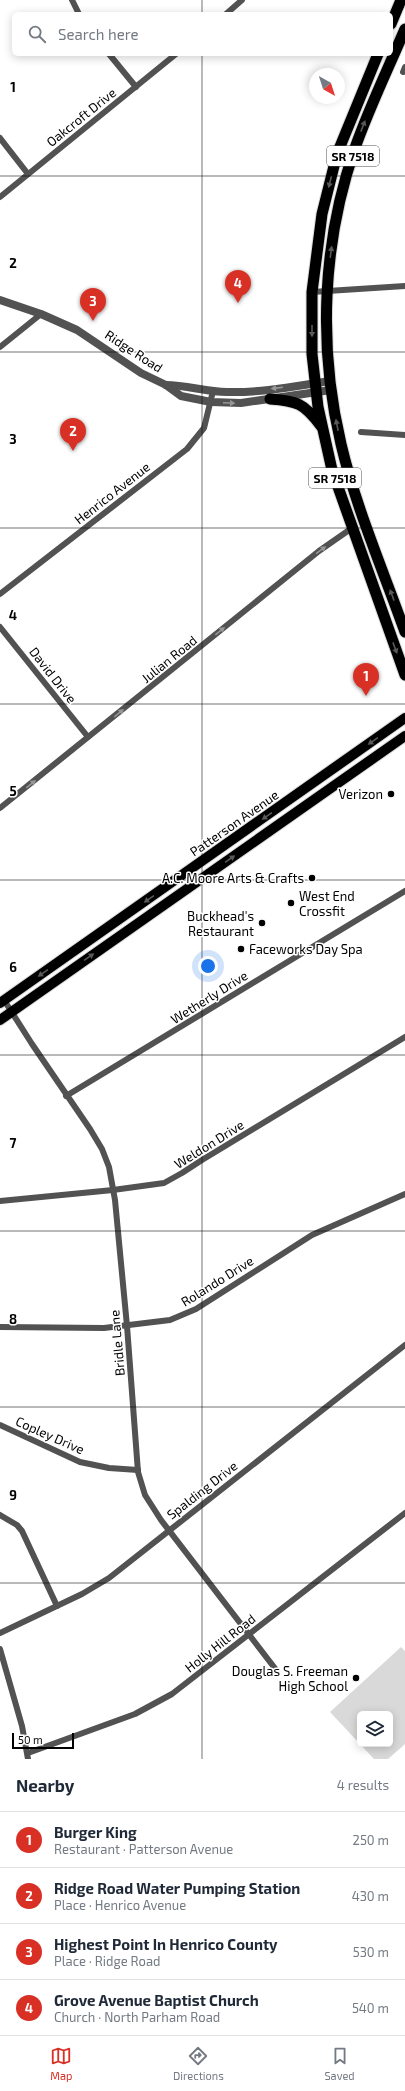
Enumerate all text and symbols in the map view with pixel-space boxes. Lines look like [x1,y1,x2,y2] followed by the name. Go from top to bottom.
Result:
[12,12,393,56] search box
[26,23,48,45] icon: search
[58,25,139,43] text: Search here
[309,68,345,104] north arrow
[10,79,16,95] text: 1
[43,84,119,150] street label: Oakcroft Drive
[361,120,367,132] one-way arrow
[327,146,379,166] road number: SR 7518
[326,176,332,188] one-way arrow
[328,246,334,258] one-way arrow
[9,255,17,271] text: 2
[225,270,251,303] pin: 4
[80,288,106,321] pin: 3
[309,325,315,338] one-way arrow
[102,326,166,376] street label: Ridge Road
[270,385,283,391] one-way arrow
[223,400,236,406] one-way arrow
[60,418,86,451] pin: 2
[334,419,340,431] one-way arrow
[9,431,17,447] text: 3
[71,459,153,527] street label: Henrico Avenue
[309,468,361,488] road number: SR 7518
[316,546,327,554] one-way arrow
[389,588,395,600] one-way arrow
[9,607,17,623] text: 4
[214,627,225,636] one-way arrow
[138,632,200,686] street label: Julian Road
[393,642,399,654] one-way arrow
[26,644,80,706] street label: David Drive
[353,663,379,696] pin: 1
[113,709,124,717] one-way arrow
[368,737,378,745] one-way arrow
[25,779,36,788] one-way arrow
[9,783,17,799] text: 5
[187,786,281,860] street label: Patterson Avenue
[339,786,383,802] place label: Verizon
[386,789,396,799] marker: Verizon
[262,812,272,820] one-way arrow
[225,855,235,863] one-way arrow
[162,870,304,886] place label: A.C. Moore Arts & Crafts
[307,873,317,883] marker: A.C. Moore Arts & Crafts
[299,888,355,919] place label: West End Crossfit
[144,895,154,903] one-way arrow
[286,898,296,908] marker: West End Crossfit
[187,908,254,939] place label: Buckhead's Restaurant
[257,918,267,928] marker: Buckhead's Restaurant
[249,941,363,957] place label: Faceworks Day Spa
[236,944,246,954] marker: Faceworks Day Spa
[84,953,94,961] one-way arrow
[198,956,218,976] your location
[9,959,17,975] text: 6
[168,967,250,1027] street label: Wetherly Drive
[38,969,48,977] one-way arrow
[171,1116,247,1172] street label: Weldon Drive
[10,1135,17,1151] text: 7
[178,1252,256,1310] street label: Rolando Drive
[106,1309,128,1377] street label: Bridle Lane
[9,1311,17,1327] text: 8
[13,1413,87,1457] street label: Copley Drive
[164,1457,240,1522] street label: Spalding Drive
[9,1487,17,1503] text: 9
[182,1610,258,1676] street label: Holly Hill Road
[232,1663,348,1694] place label: Douglas S. Freeman High School
[351,1673,361,1683] marker: Douglas S. Freeman High School
[357,1711,393,1747] map controls
[357,1711,393,1747] button: layers
[12,1731,74,1750] scale bar
[18,1733,43,1746] text: 50 m
[16,1775,74,1795] text: Nearby
[337,1777,389,1793] text: 4 results
[54,1823,137,1841] text: Burger King
[26,1832,32,1848] text: 1
[353,1832,389,1848] text: 250 m
[54,1841,233,1857] text: Restaurant · Patterson Avenue
[54,1879,300,1897] text: Ridge Road Water Pumping Station
[25,1888,33,1904] text: 2
[352,1888,389,1904] text: 430 m
[54,1897,186,1913] text: Place · Henrico Avenue
[54,1935,278,1953] text: Highest Point In Henrico County
[25,1944,33,1960] text: 3
[353,1944,389,1960] text: 530 m
[54,1953,161,1969] text: Place · Ridge Road
[54,1991,259,2009] text: Grove Avenue Baptist Church
[25,2000,33,2016] text: 4
[352,2000,389,2016] text: 540 m
[54,2009,220,2025] text: Church · North Parham Road
[50,2045,72,2082] tab: Map
[173,2045,224,2082] tab: Directions
[324,2045,355,2082] tab: Saved

